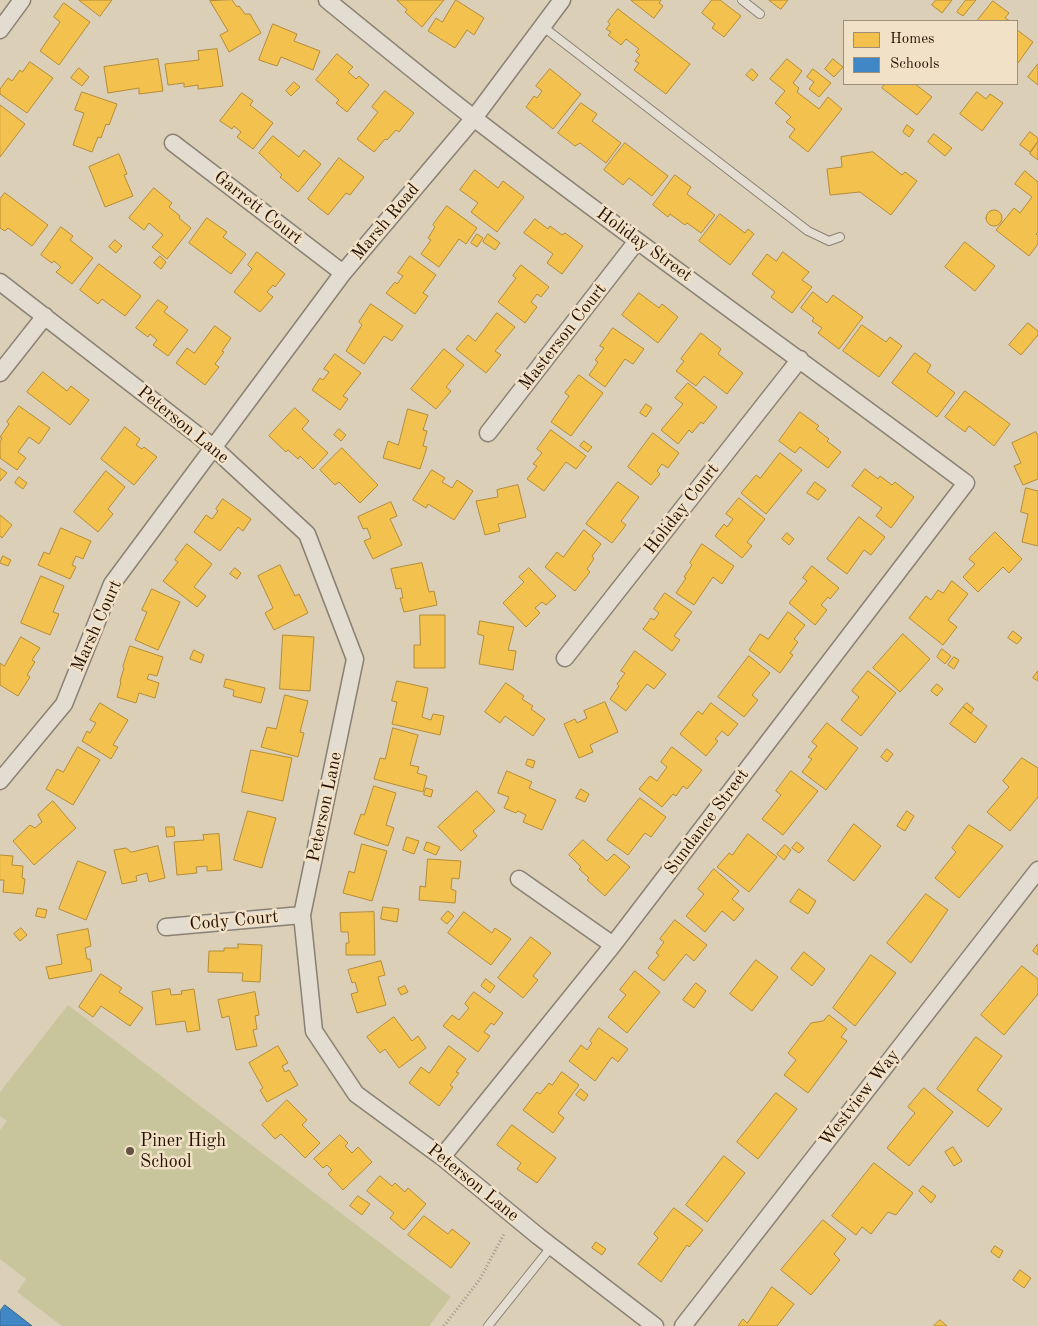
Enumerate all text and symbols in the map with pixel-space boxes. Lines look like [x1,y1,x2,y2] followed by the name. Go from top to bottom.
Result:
[843,20,1018,85] legend
[890,32,935,47] text: Homes
[890,57,939,72] text: Schools
[209,167,307,249] street label: Garrett Court
[347,179,425,265] street label: Marsh Road
[592,203,696,287] street label: Holiday Street
[515,279,611,395] street label: Masterson Court
[133,381,233,469] street label: Peterson Lane
[640,459,724,559] street label: Holiday Court
[67,577,127,675] street label: Marsh Court
[303,750,347,864] street label: Peterson Lane
[660,765,754,879] street label: Sundance Street
[189,906,279,936] street label: Cody Court
[815,1045,905,1151] street label: Westview Way
[140,1130,226,1172] place label: Piner High School
[423,1139,523,1227] street label: Peterson Lane
[124,1145,136,1157] marker: Piner High School

